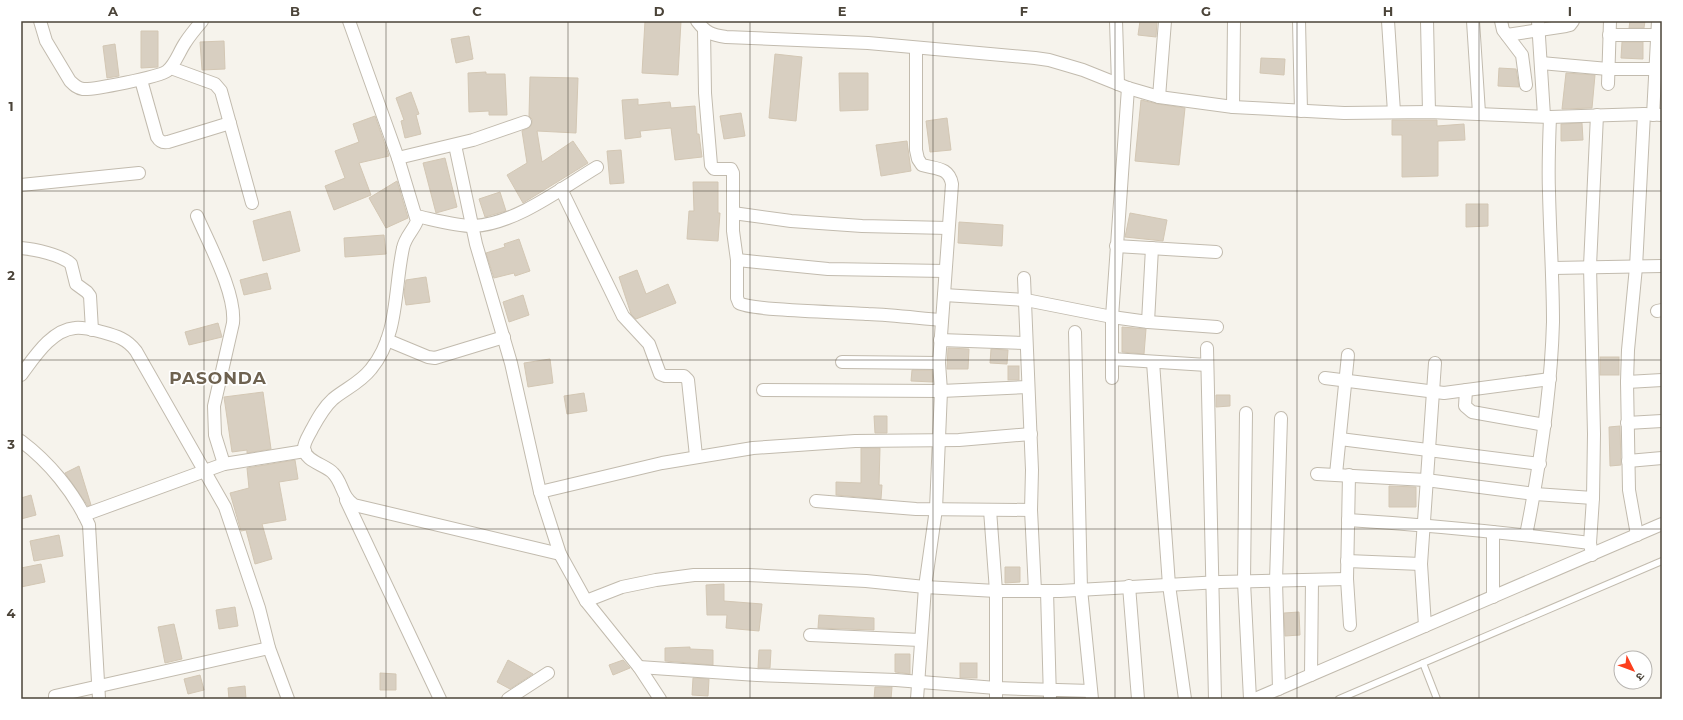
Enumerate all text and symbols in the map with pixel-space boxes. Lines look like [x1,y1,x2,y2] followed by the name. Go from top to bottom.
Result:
[107,3,119,19] text: A
[290,3,300,19] text: B
[472,3,482,19] text: C
[654,3,665,19] text: D
[838,3,847,19] text: E
[1020,3,1028,19] text: F
[1201,3,1211,19] text: G
[1383,3,1393,19] text: H
[1568,3,1572,19] text: I
[8,98,14,114] text: 1
[7,267,15,283] text: 2
[169,368,267,388] district label: PASONDA
[6,436,15,452] text: 3
[7,605,16,621] text: 4
[1613,650,1653,690] north arrow
[1633,670,1648,684] text: उ

